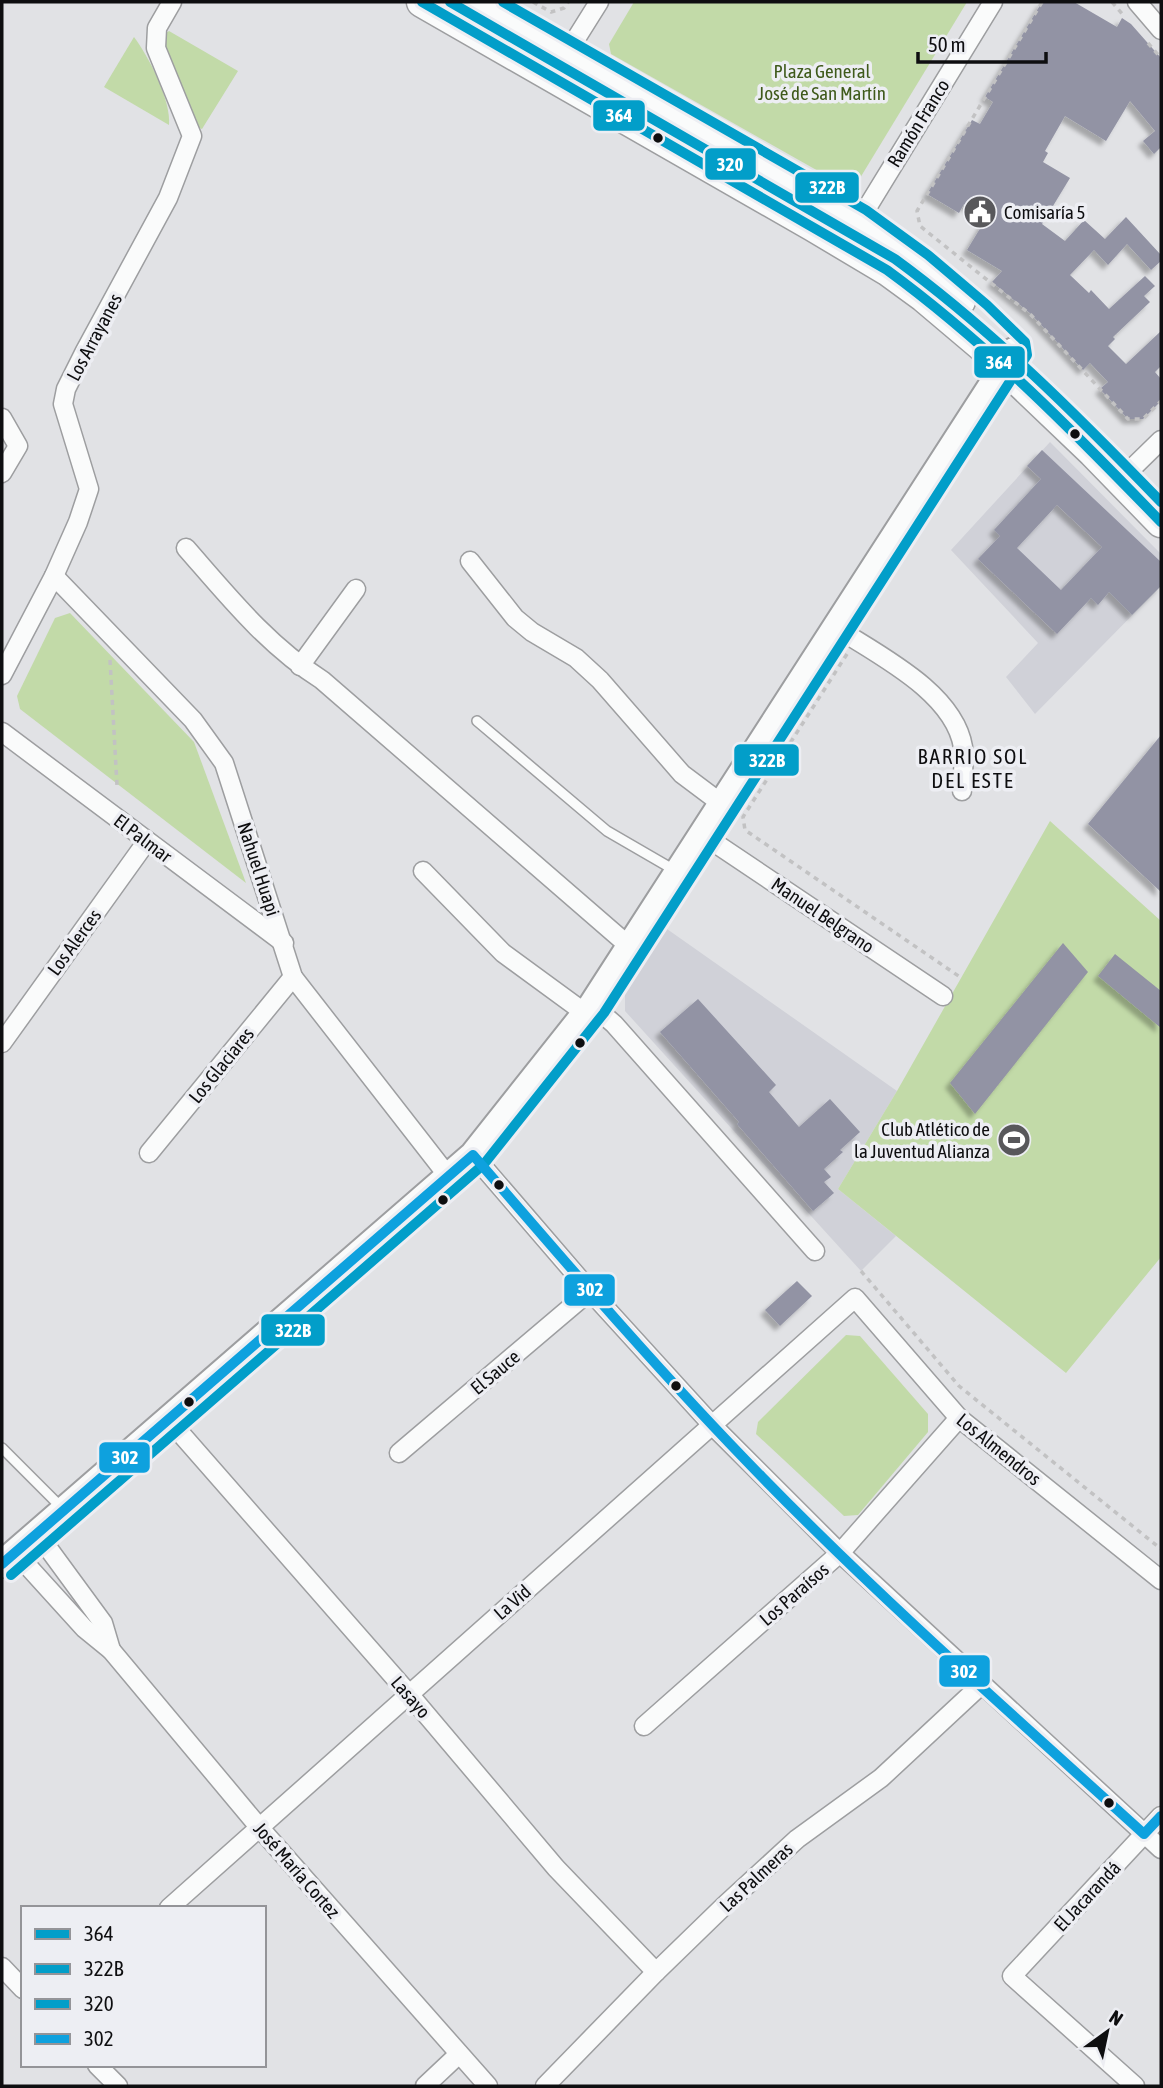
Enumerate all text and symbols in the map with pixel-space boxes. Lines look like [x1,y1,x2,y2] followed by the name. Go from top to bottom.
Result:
[918,21,1046,65] scale bar
[928,32,966,56] text: 50 m
[758,60,886,104] park label: Plaza General José de San Martín
[882,75,954,171] street label: Ramón Franco
[592,99,646,132] line badge: 364
[606,104,632,126] text: 364
[651,131,665,145] unlabelled marker
[704,147,757,181] line badge: 320
[717,153,743,175] text: 320
[794,171,860,204] line badge: 322B
[809,176,845,198] text: 322B
[961,193,999,231] public building icon: Comisaría 5
[1004,201,1085,223] place label: Comisaría 5
[62,289,126,384] street label: Los Arrayanes
[973,345,1026,379] line badge: 364
[986,351,1012,373] text: 364
[1068,427,1082,441] unlabelled marker
[733,743,800,777] line badge: 322B
[918,744,1028,792] district label: BARRIO SOL DEL ESTE
[749,749,785,771] text: 322B
[110,809,177,867] street label: El Palmar
[234,819,284,919] street label: Nahuel Huapi
[768,873,879,957] street label: Manuel Belgrano
[43,904,106,979] street label: Los Alerces
[184,1023,258,1107] street label: Los Glaciares
[573,1036,587,1050] unlabelled marker
[854,1118,990,1162] place label: Club Atlético de la Juventud Alianza
[995,1121,1033,1159] sports icon: Club Atlético de la Juventud Alianza
[492,1178,506,1192] unlabelled marker
[436,1193,450,1207] unlabelled marker
[563,1273,616,1307] line badge: 302
[577,1278,603,1300] text: 302
[260,1313,326,1347] line badge: 322B
[275,1319,311,1341] text: 322B
[466,1345,524,1399] street label: El Sauce
[669,1379,683,1393] unlabelled marker
[182,1395,196,1409] unlabelled marker
[953,1408,1046,1490] street label: Los Almendros
[98,1441,151,1474] line badge: 302
[112,1446,138,1468] text: 302
[755,1558,833,1630] street label: Los Paraísos
[489,1580,535,1624] street label: La Vid
[938,1654,991,1688] line badge: 302
[951,1660,977,1682] text: 302
[387,1672,435,1722] street label: Lasayo
[1102,1796,1116,1810] unlabelled marker
[249,1818,345,1922] street label: José María Cortez
[715,1838,797,1916] street label: Las Palmeras
[1049,1856,1125,1936] street label: El Jacarandá
[21,1906,266,2067] legend
[84,1921,114,1945] text: 364
[84,1956,124,1980] text: 322B
[84,1991,114,2015] text: 320
[1072,1997,1142,2067] north arrow
[1106,2005,1127,2030] text: N
[84,2026,114,2050] text: 302

